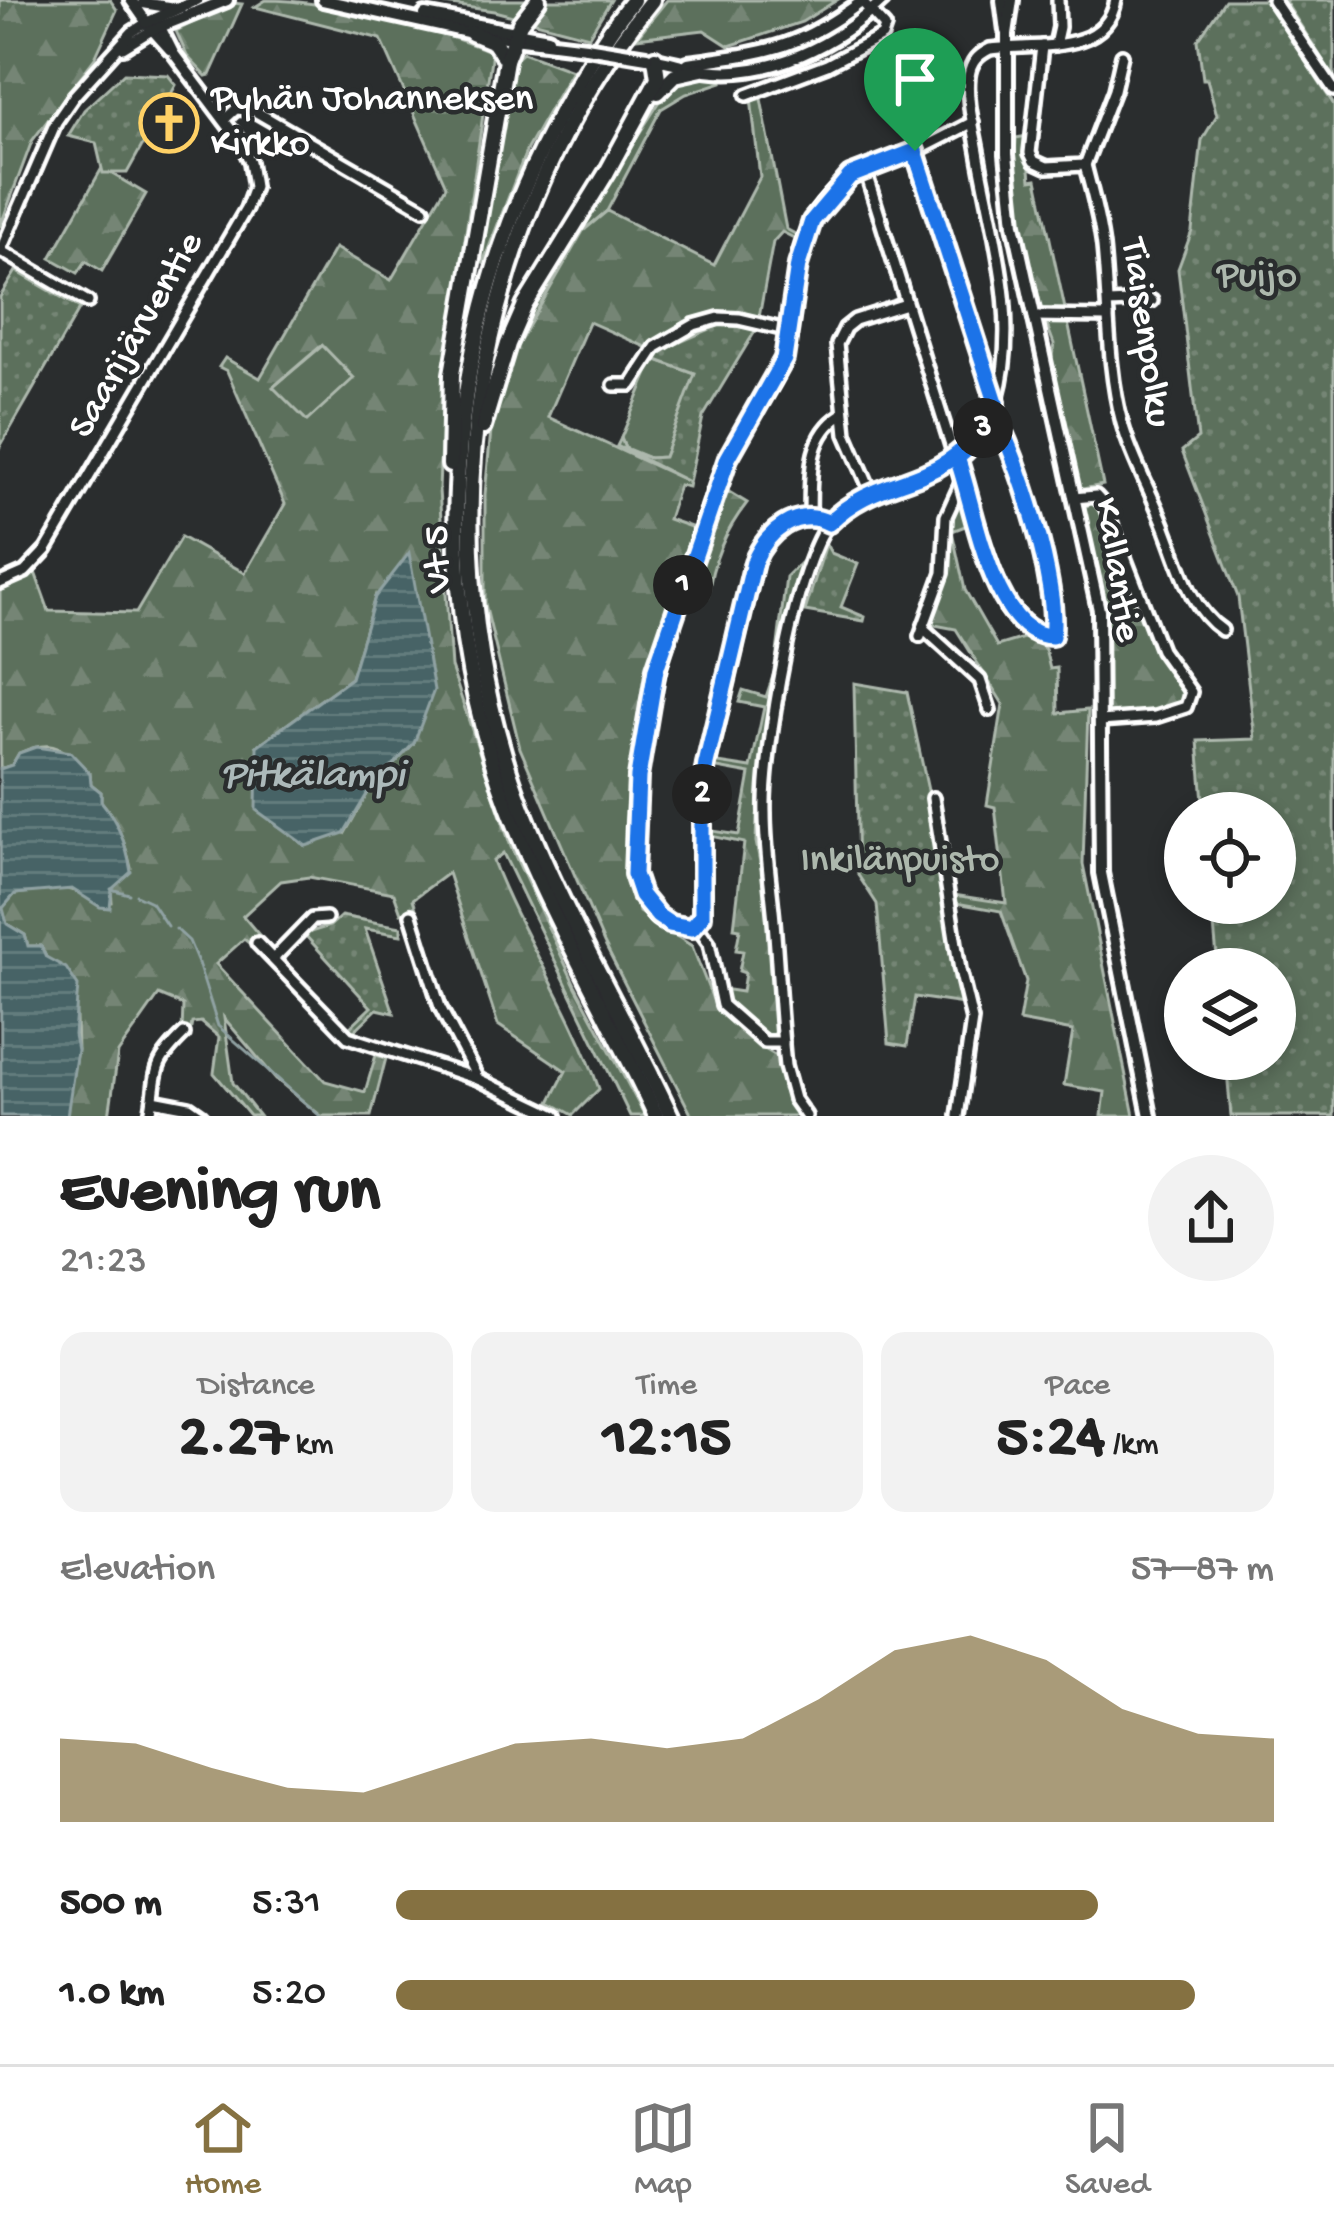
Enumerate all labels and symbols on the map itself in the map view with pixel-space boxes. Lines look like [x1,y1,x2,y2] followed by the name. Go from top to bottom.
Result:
[864,28,966,151] pin
[209,78,534,169] place label: Pyhän Johanneksen Kirkko
[138,92,200,154] church icon: Pyhän Johanneksen Kirkko
[60,224,216,447] street label: Saarijärventie
[1108,234,1180,430] street label: Tiaisenpolku
[1215,255,1297,301] park label: Puijo
[953,398,1013,458] pin: 3
[1081,495,1149,646] street label: Kallantie
[416,525,464,594] street label: Vt 5
[653,555,713,615] pin: 1
[221,753,409,802] water label: Pitkälampi
[672,764,732,824] pin: 2
[801,839,999,885] park label: Inkilänpuisto

